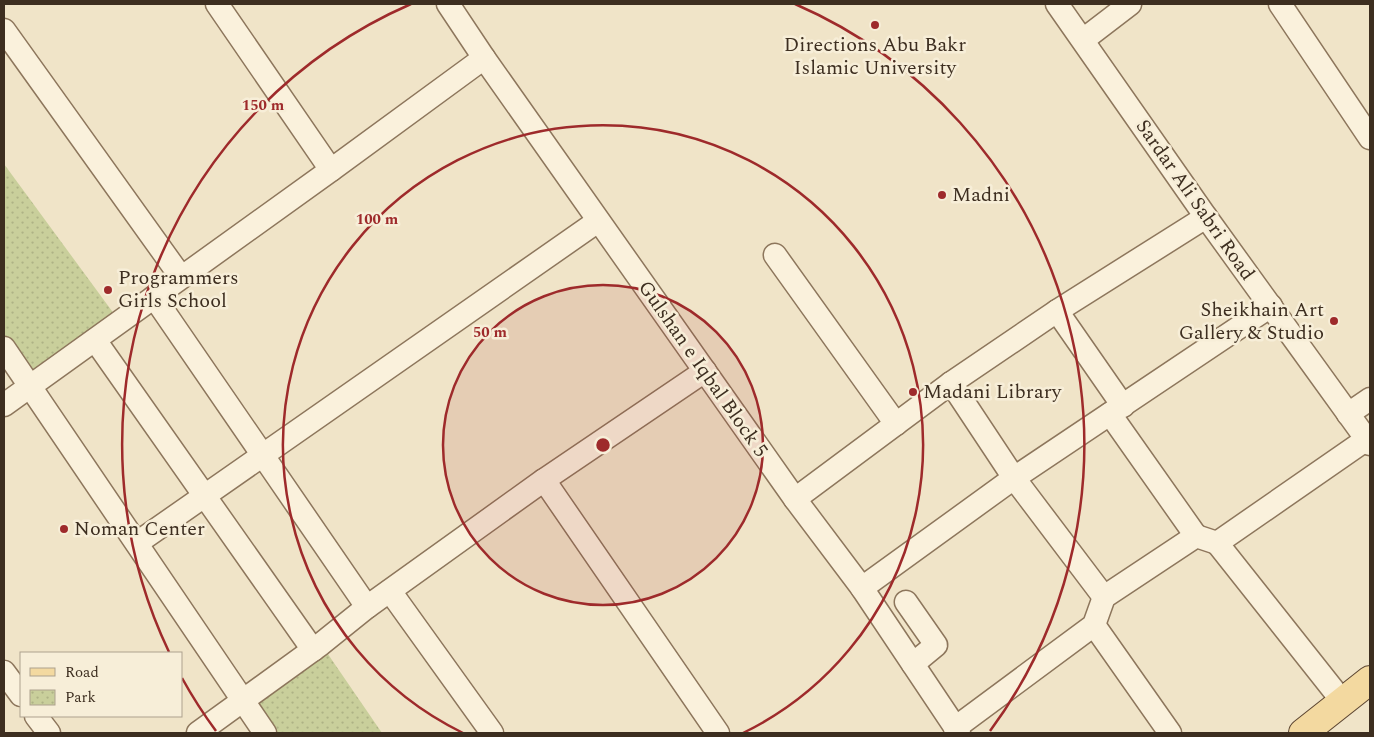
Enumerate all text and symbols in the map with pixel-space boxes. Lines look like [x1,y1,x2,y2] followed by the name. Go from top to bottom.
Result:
[869,19,881,31] marker: Directions Abu Bakr Islamic University
[784,30,966,83] place label: Directions Abu Bakr Islamic University
[242,94,285,117] text: 150 m
[1128,113,1262,287] street label: Sardar Ali Sabri Road
[952,180,1010,210] place label: Madni
[936,189,948,201] marker: Madni
[356,208,399,231] text: 100 m
[118,263,239,316] place label: Programmers Girls School
[630,274,776,464] street label: Gulshan e Iqbal Block 5
[102,284,114,296] marker: Programmers Girls School
[1179,295,1324,348] place label: Sheikhain Art Gallery & Studio
[1328,315,1340,327] marker: Sheikhain Art Gallery & Studio
[473,321,508,344] text: 50 m
[923,377,1063,407] place label: Madani Library
[907,386,919,398] marker: Madani Library
[594,436,612,454] centre of rings
[74,514,205,544] place label: Noman Center
[58,523,70,535] marker: Noman Center
[20,652,182,717] legend
[65,661,99,684] text: Road
[65,686,96,709] text: Park

